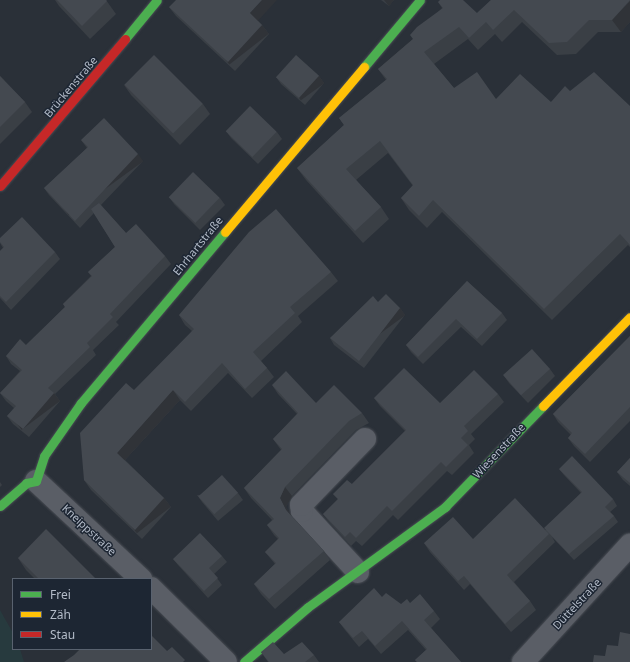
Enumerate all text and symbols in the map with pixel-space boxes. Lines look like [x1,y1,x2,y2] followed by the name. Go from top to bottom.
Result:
[42,54,100,120] street label: Brückenstraße
[170,214,226,278] street label: Ehrhartstraße
[470,421,528,481] street label: Wiesenstraße
[59,502,119,558] street label: Kneippstraße
[550,576,604,632] street label: Düttelstraße
[12,578,152,650] legend
[50,586,71,603] text: Frei
[50,606,71,623] text: Zäh
[50,626,75,643] text: Stau

